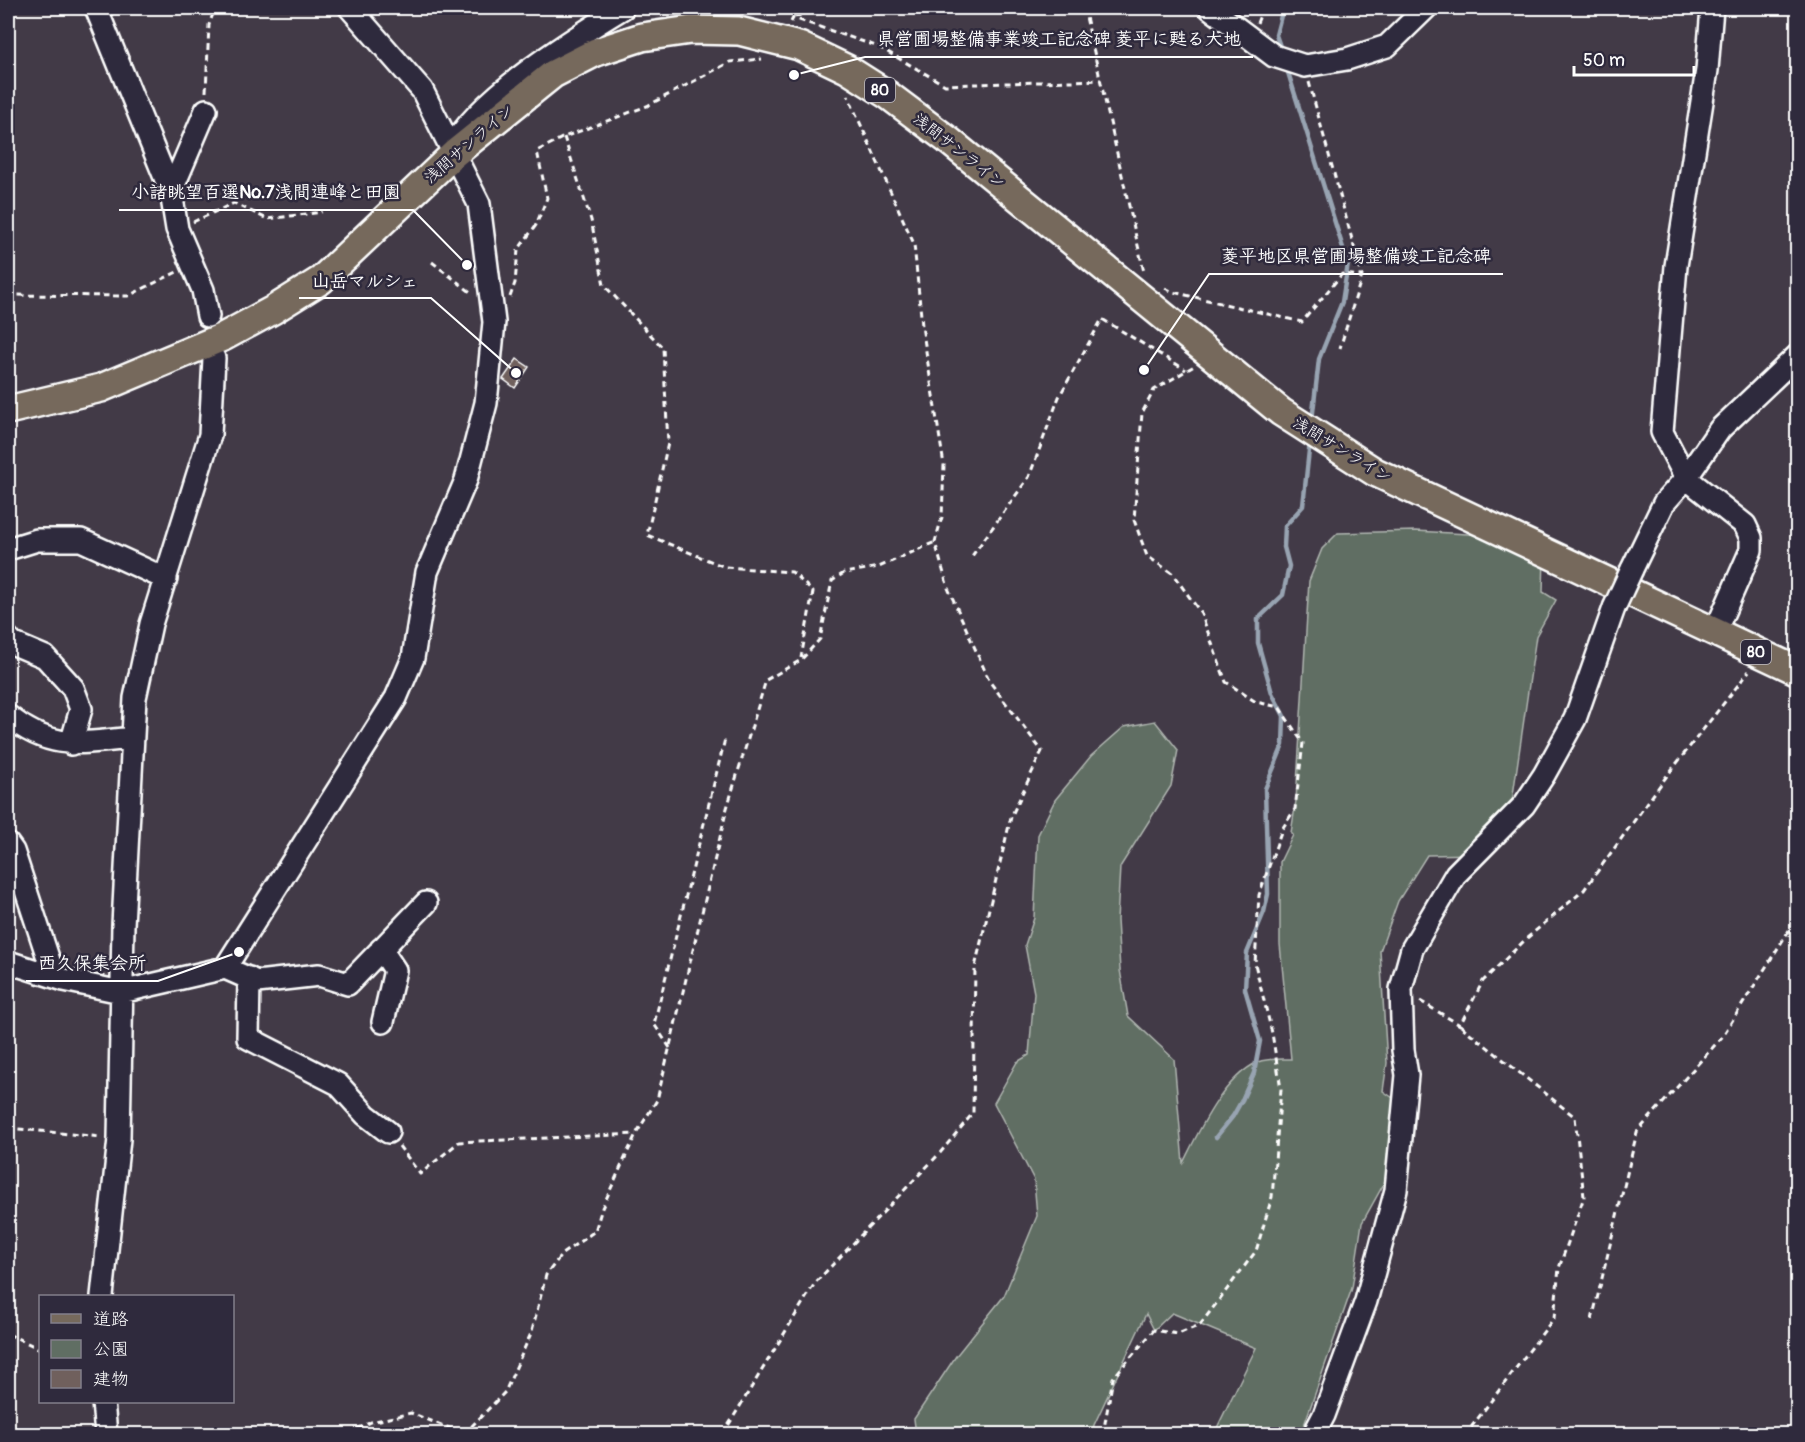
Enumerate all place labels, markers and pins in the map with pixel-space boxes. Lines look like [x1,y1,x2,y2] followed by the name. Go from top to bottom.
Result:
[865,21,1253,57] callout: 県営圃場整備事業竣工記念碑 菱平に甦る大地
[119,174,413,210] callout: 小諸眺望百選No.7浅間連峰と田園
[1209,238,1503,274] callout: 菱平地区県営圃場整備竣工記念碑
[299,262,431,298] callout: 山岳マルシェ
[26,945,158,981] callout: 西久保集会所

